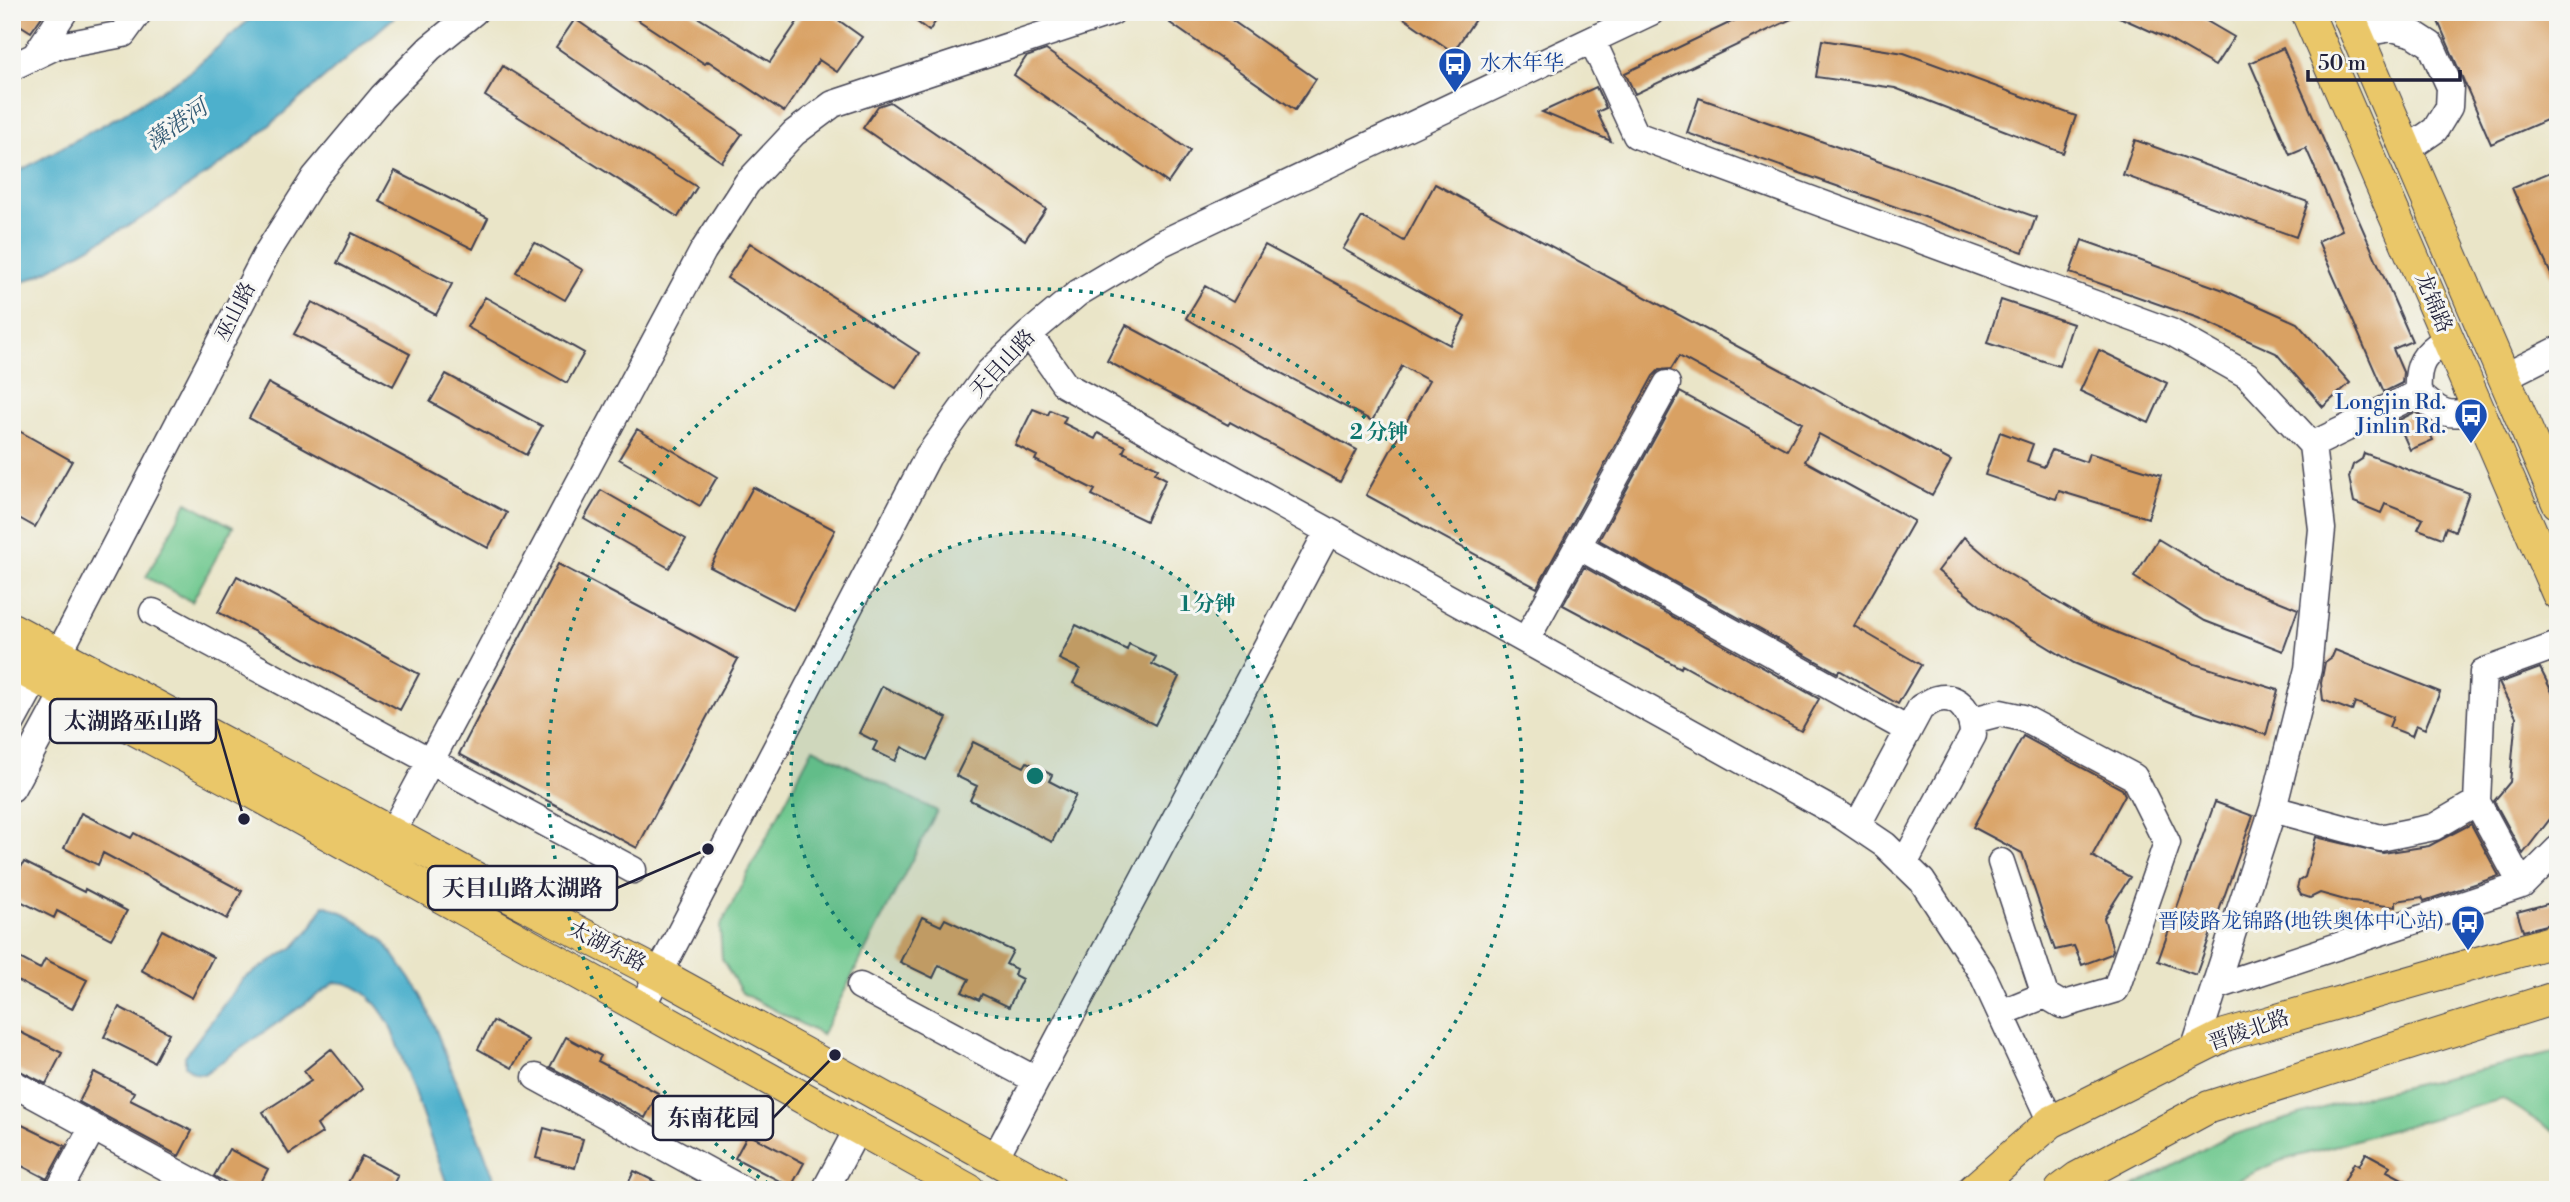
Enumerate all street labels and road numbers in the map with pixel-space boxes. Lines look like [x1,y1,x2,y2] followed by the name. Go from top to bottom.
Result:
[2409,269,2457,337] street label: 龙锦路
[210,278,262,346] street label: 巫山路
[965,324,1041,404] street label: 天目山路
[564,916,650,978] street label: 太湖东路
[2205,1005,2293,1057] street label: 晋陵北路

